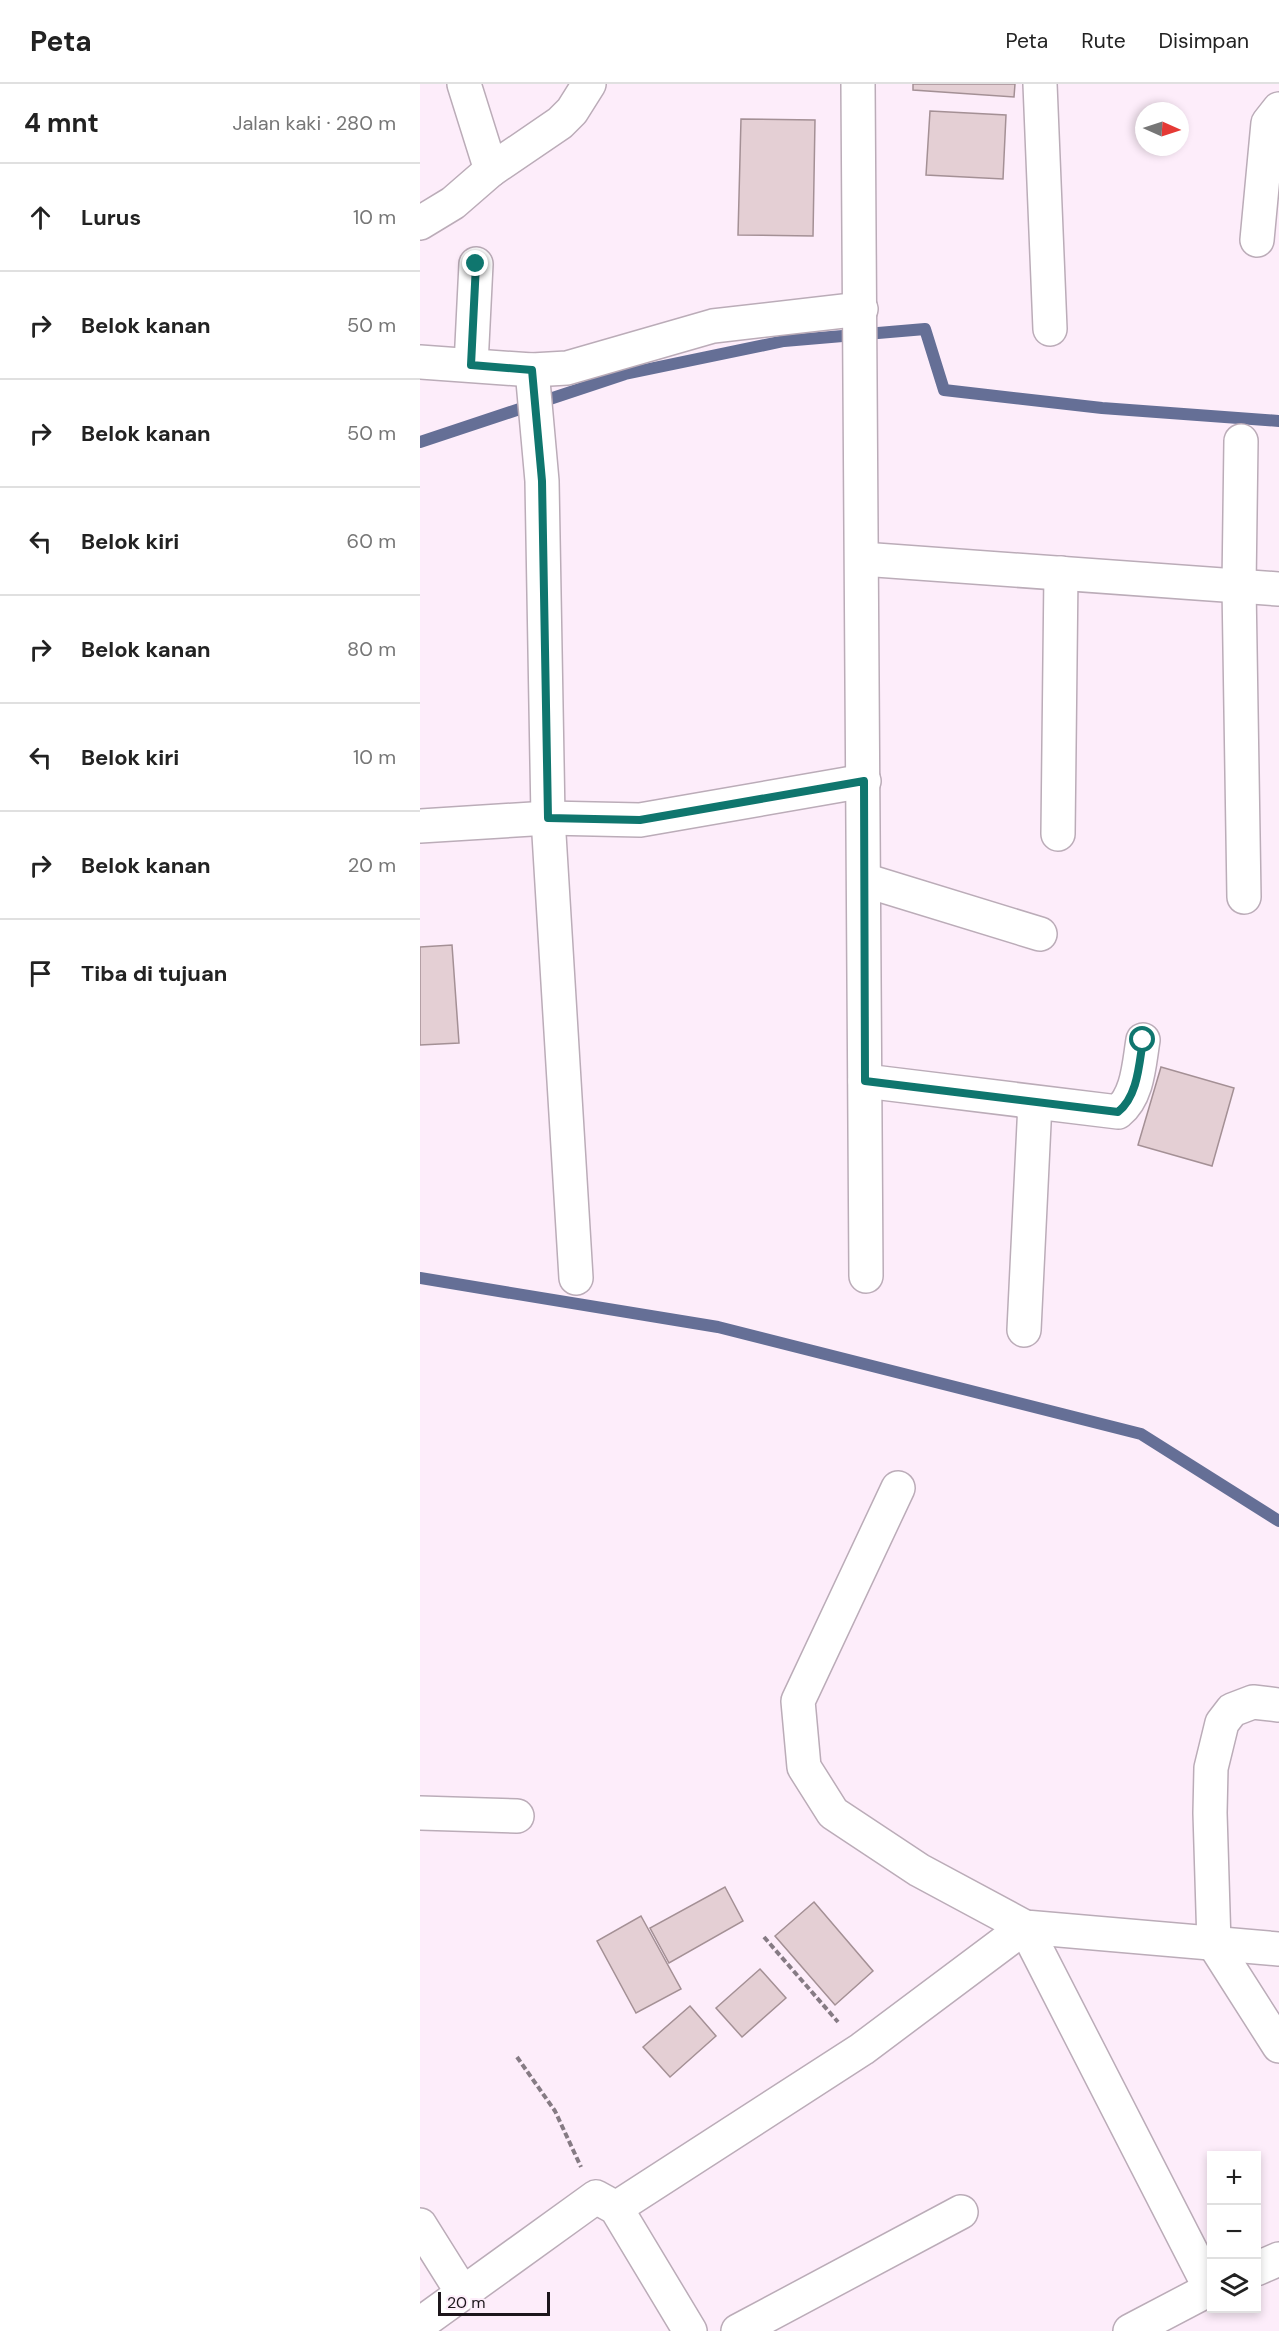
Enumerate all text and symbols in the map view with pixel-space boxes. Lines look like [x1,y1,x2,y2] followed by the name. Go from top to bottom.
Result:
[30,23,92,60] text: Peta
[1005,27,1048,55] text: Peta
[1081,27,1126,55] text: Rute
[1159,27,1249,55] text: Disimpan
[1135,102,1189,156] north arrow
[24,106,99,140] text: 4 mnt
[232,110,396,136] text: Jalan kaki · 280 m
[24,201,57,234] icon: ahead
[81,203,141,232] text: Lurus
[353,204,396,230] text: 10 m
[462,250,488,276] route end
[24,309,57,342] icon: right
[81,311,211,340] text: Belok kanan
[347,312,396,338] text: 50 m
[24,417,57,450] icon: right
[81,419,211,448] text: Belok kanan
[347,420,396,446] text: 50 m
[24,525,57,558] icon: left
[81,527,179,556] text: Belok kiri
[347,528,396,554] text: 60 m
[24,633,57,666] icon: right
[81,635,211,664] text: Belok kanan
[347,636,396,662] text: 80 m
[24,741,57,774] icon: left
[81,743,179,772] text: Belok kiri
[353,744,396,770] text: 10 m
[24,849,57,882] icon: right
[81,851,211,880] text: Belok kanan
[348,852,396,878] text: 20 m
[24,957,57,990] icon: arrive
[81,959,227,988] text: Tiba di tujuan
[1129,1026,1155,1052] route start
[1207,2151,1261,2313] map controls
[1207,2151,1261,2205] button: +
[1207,2205,1261,2259] button: −
[1207,2259,1261,2313] button: layers
[438,2289,550,2316] scale bar
[447,2292,486,2313] text: 20 m

